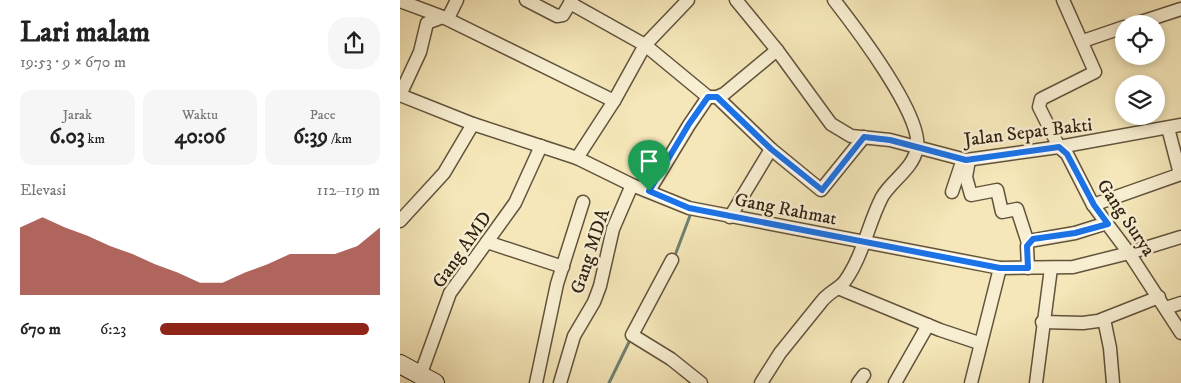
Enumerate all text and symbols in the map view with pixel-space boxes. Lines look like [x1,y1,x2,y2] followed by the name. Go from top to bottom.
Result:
[20,15,150,50] text: Lari malam
[1115,15,1165,125] map controls
[1115,15,1165,65] button: locate
[328,17,380,69] button: share
[20,52,126,72] text: 19:53 · 9 × 670 m
[1115,75,1165,125] button: layers
[63,106,92,124] text: Jarak
[182,106,218,124] text: Waktu
[310,106,336,124] text: Pace
[961,113,1094,152] street label: Jalan Sepat Bakti
[50,124,85,150] text: 6.03
[174,124,226,150] text: 40:06
[293,124,328,150] text: 6:39
[85,130,105,148] text: km
[328,130,352,148] text: /km
[628,140,670,191] pin
[635,147,663,175] icon: arrive
[1092,175,1160,261] street label: Gang Surya
[20,180,66,200] text: Elevasi
[317,180,380,200] text: 112–119 m
[733,188,839,231] street label: Gang Rahmat
[566,205,615,297] street label: Gang MDA
[428,207,497,293] street label: Gang AMD
[20,319,61,339] text: 670 m
[100,319,126,339] text: 6:23

